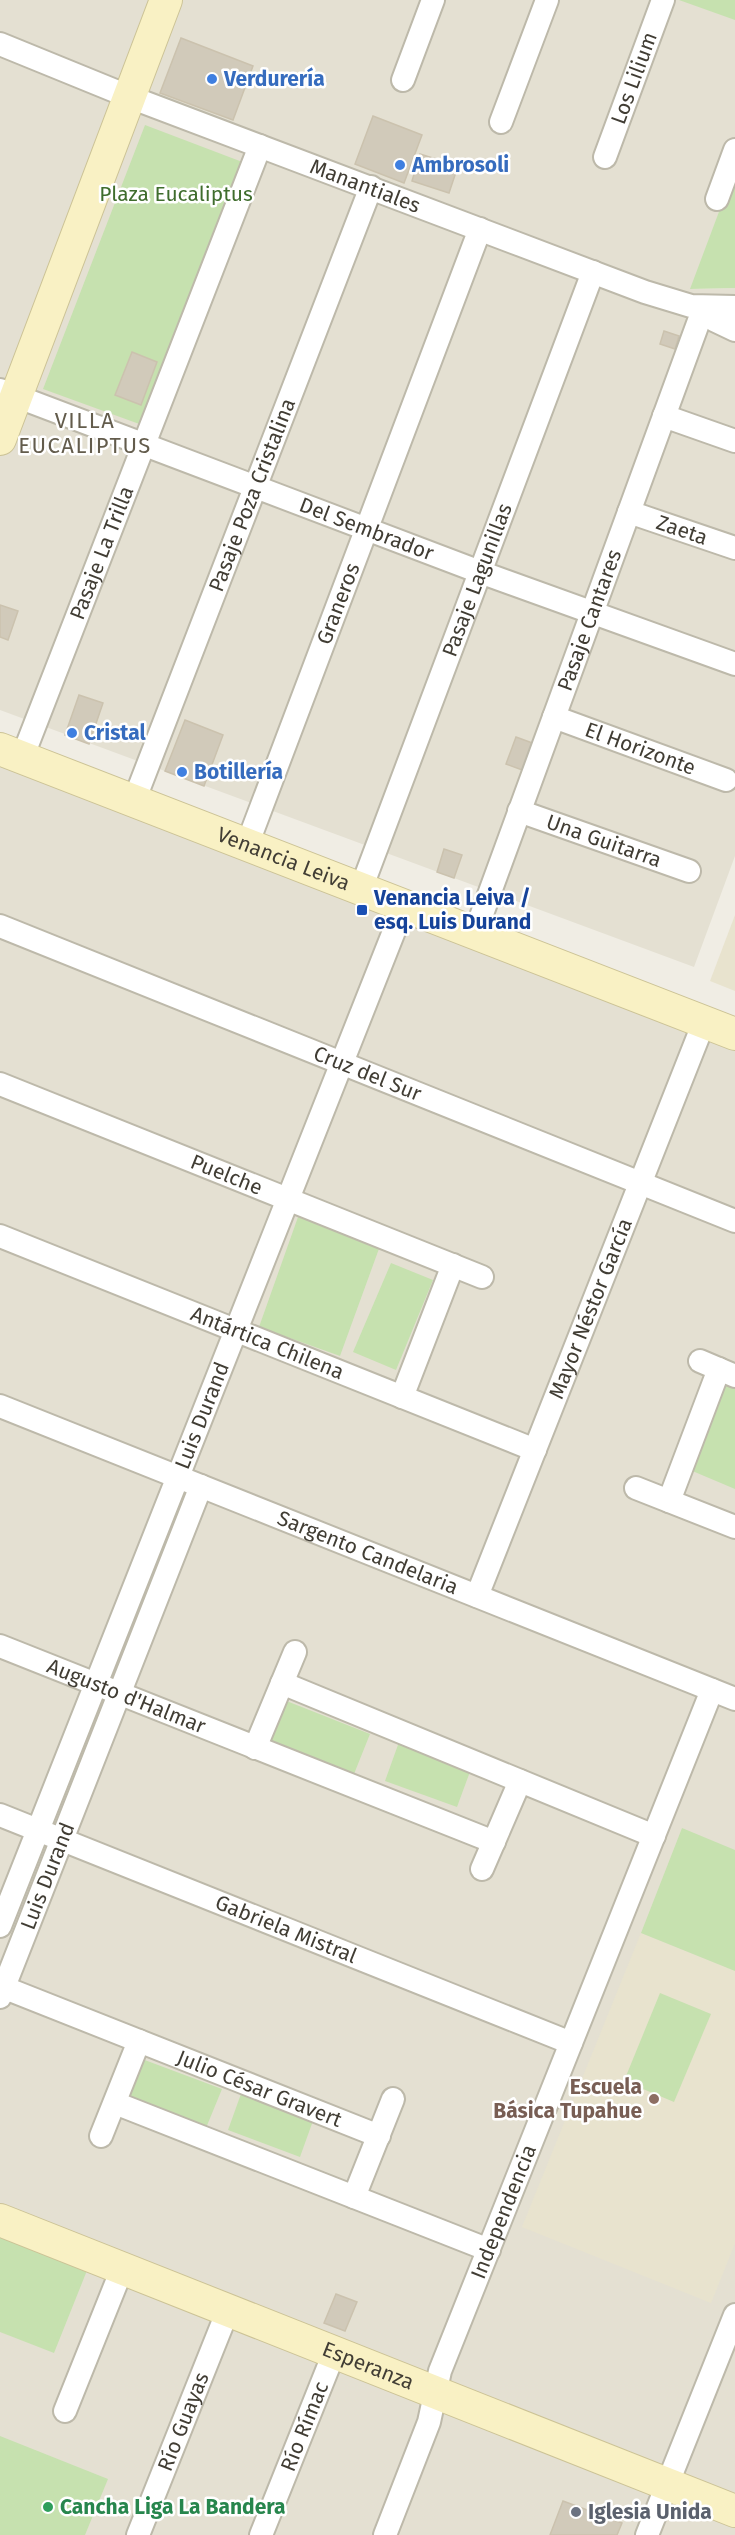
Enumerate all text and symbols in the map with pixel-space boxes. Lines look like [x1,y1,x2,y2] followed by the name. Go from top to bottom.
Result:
[605,29,663,128] street label: Los Lilium
[223,66,325,92] place label: Verdurería
[205,72,219,86] marker: Verdurería
[411,152,509,178] place label: Ambrosoli
[306,153,424,219] street label: Manantiales
[393,158,407,172] marker: Ambrosoli
[99,181,253,207] park label: Plaza Eucaliptus
[203,395,301,596] street label: Pasaje Poza Cristalina
[18,407,152,459] district label: VILLA EUCALIPTUS
[64,482,139,623] street label: Pasaje La Trilla
[296,492,437,566] street label: Del Sembrador
[436,500,518,660] street label: Pasaje Lagunillas
[653,509,711,551] street label: Zaeta
[552,546,627,695] street label: Pasaje Cantares
[311,559,366,648] street label: Graneros
[582,717,699,781] street label: El Horizonte
[84,720,146,746] place label: Cristal
[65,726,79,740] marker: Cristal
[194,759,283,785] place label: Botillería
[175,765,189,779] marker: Botillería
[543,809,665,873] street label: Una Guitarra
[213,821,354,896] street label: Venancia Leiva
[373,885,531,935] place label: Venancia Leiva / esq. Luis Durand
[355,903,369,917] marker: Venancia Leiva / esq. Luis Durand
[310,1040,425,1107] street label: Cruz del Sur
[187,1149,266,1201] street label: Puelche
[543,1215,638,1403] street label: Mayor Néstor García
[187,1301,348,1385] street label: Antártica Chilena
[169,1358,235,1473] street label: Luis Durand
[274,1505,462,1600] street label: Sargento Candelaria
[43,1653,210,1739] street label: Augusto d'Halmar
[15,1819,80,1933] street label: Luis Durand
[211,1889,361,1969] street label: Gabriela Mistral
[173,2044,346,2133] street label: Julio César Gravert
[493,2074,642,2124] place label: Escuela Básica Tupahue
[647,2092,661,2106] marker: Escuela Básica Tupahue
[465,2141,542,2283] street label: Independencia
[319,2336,418,2396] street label: Esperanza
[152,2368,215,2475] street label: Río Guayas
[275,2378,334,2475] street label: Río Rímac
[60,2494,285,2520] place label: Cancha Liga La Bandera
[588,2499,712,2525] place label: Iglesia Unida
[41,2500,55,2514] marker: Cancha Liga La Bandera
[569,2505,583,2519] marker: Iglesia Unida

